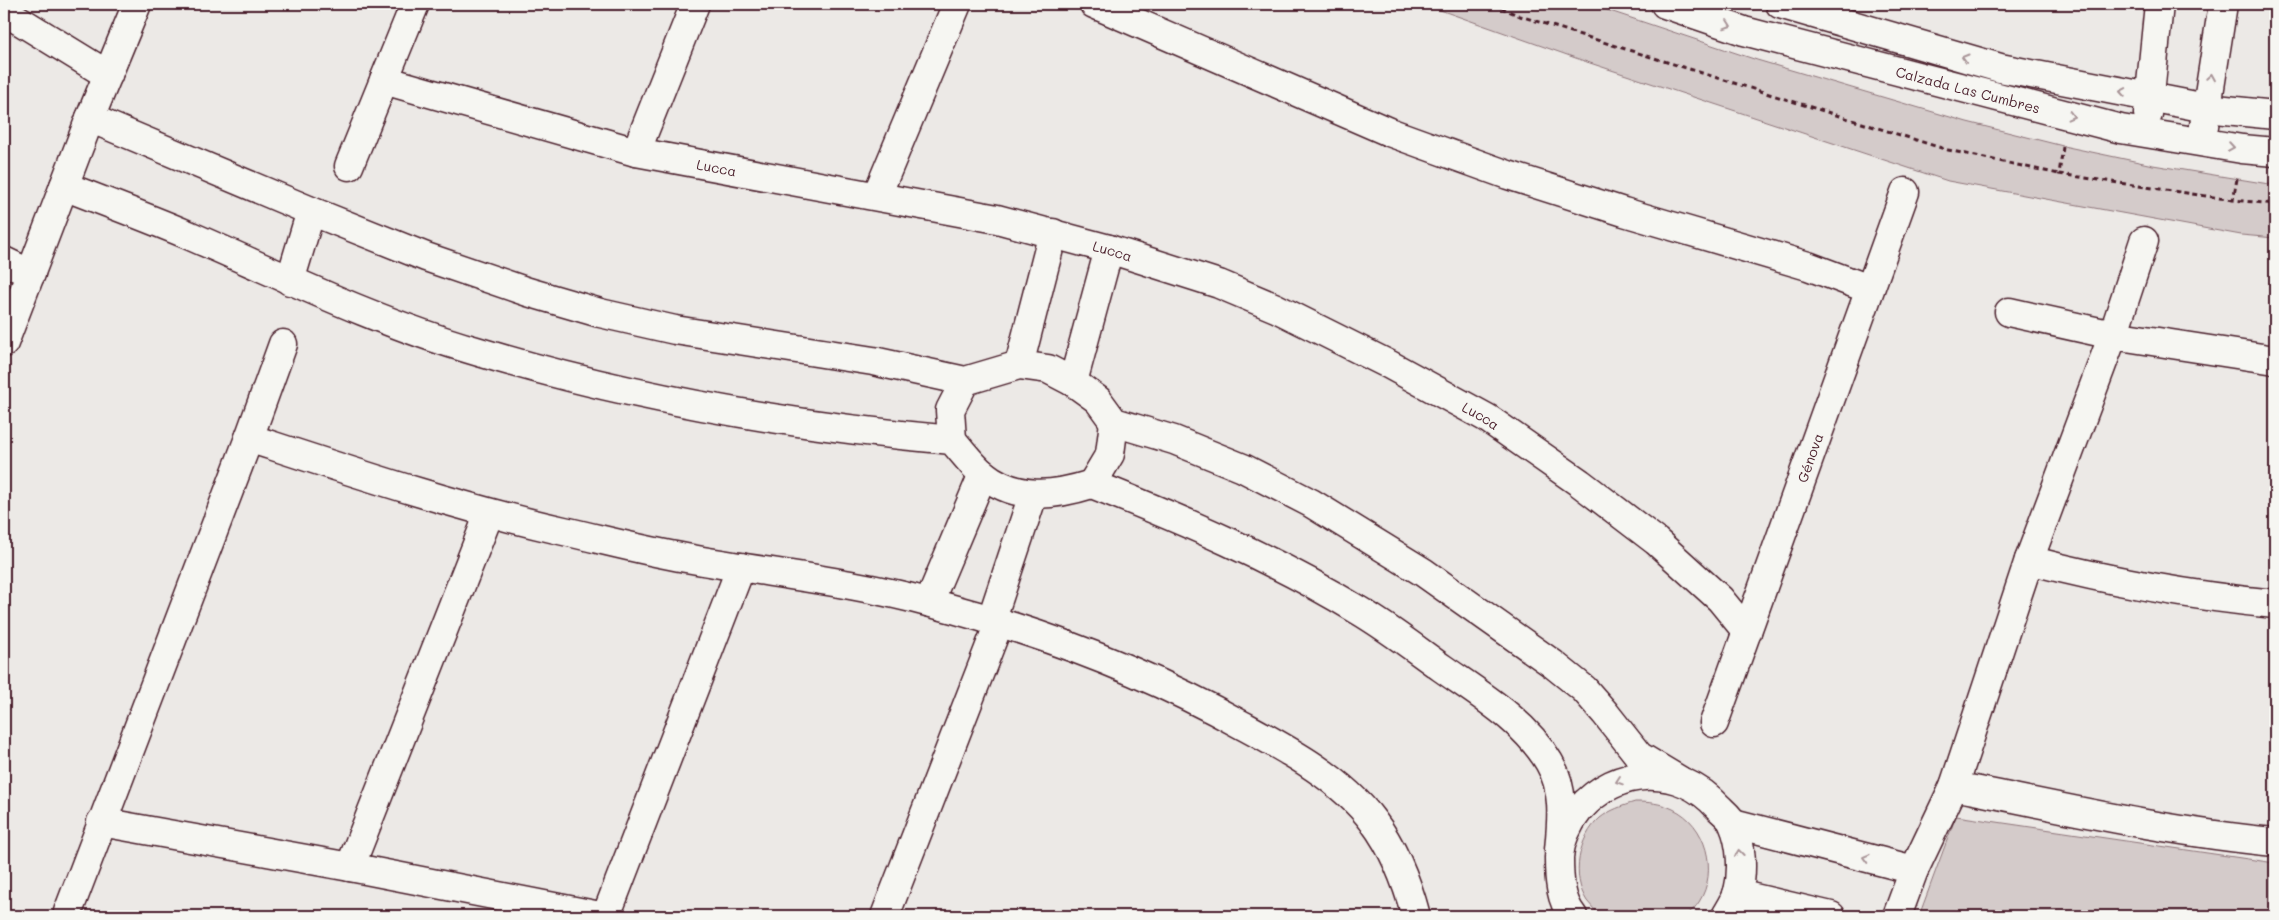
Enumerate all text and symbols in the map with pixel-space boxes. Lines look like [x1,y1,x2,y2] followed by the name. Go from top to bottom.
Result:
[1723,19,1732,29] one-way arrow
[1961,54,1969,64] one-way arrow
[1894,61,2042,117] street label: Calzada Las Cumbres
[2205,73,2216,81] one-way arrow
[2119,88,2128,98] one-way arrow
[2067,110,2076,121] one-way arrow
[2226,142,2235,152] one-way arrow
[695,154,738,180] street label: Lucca
[1091,236,1135,265] street label: Lucca
[1459,397,1504,434] street label: Lucca
[1792,430,1827,485] street label: Génova
[1615,776,1624,786] one-way arrow
[1734,849,1745,857] one-way arrow
[1862,853,1871,864] one-way arrow

